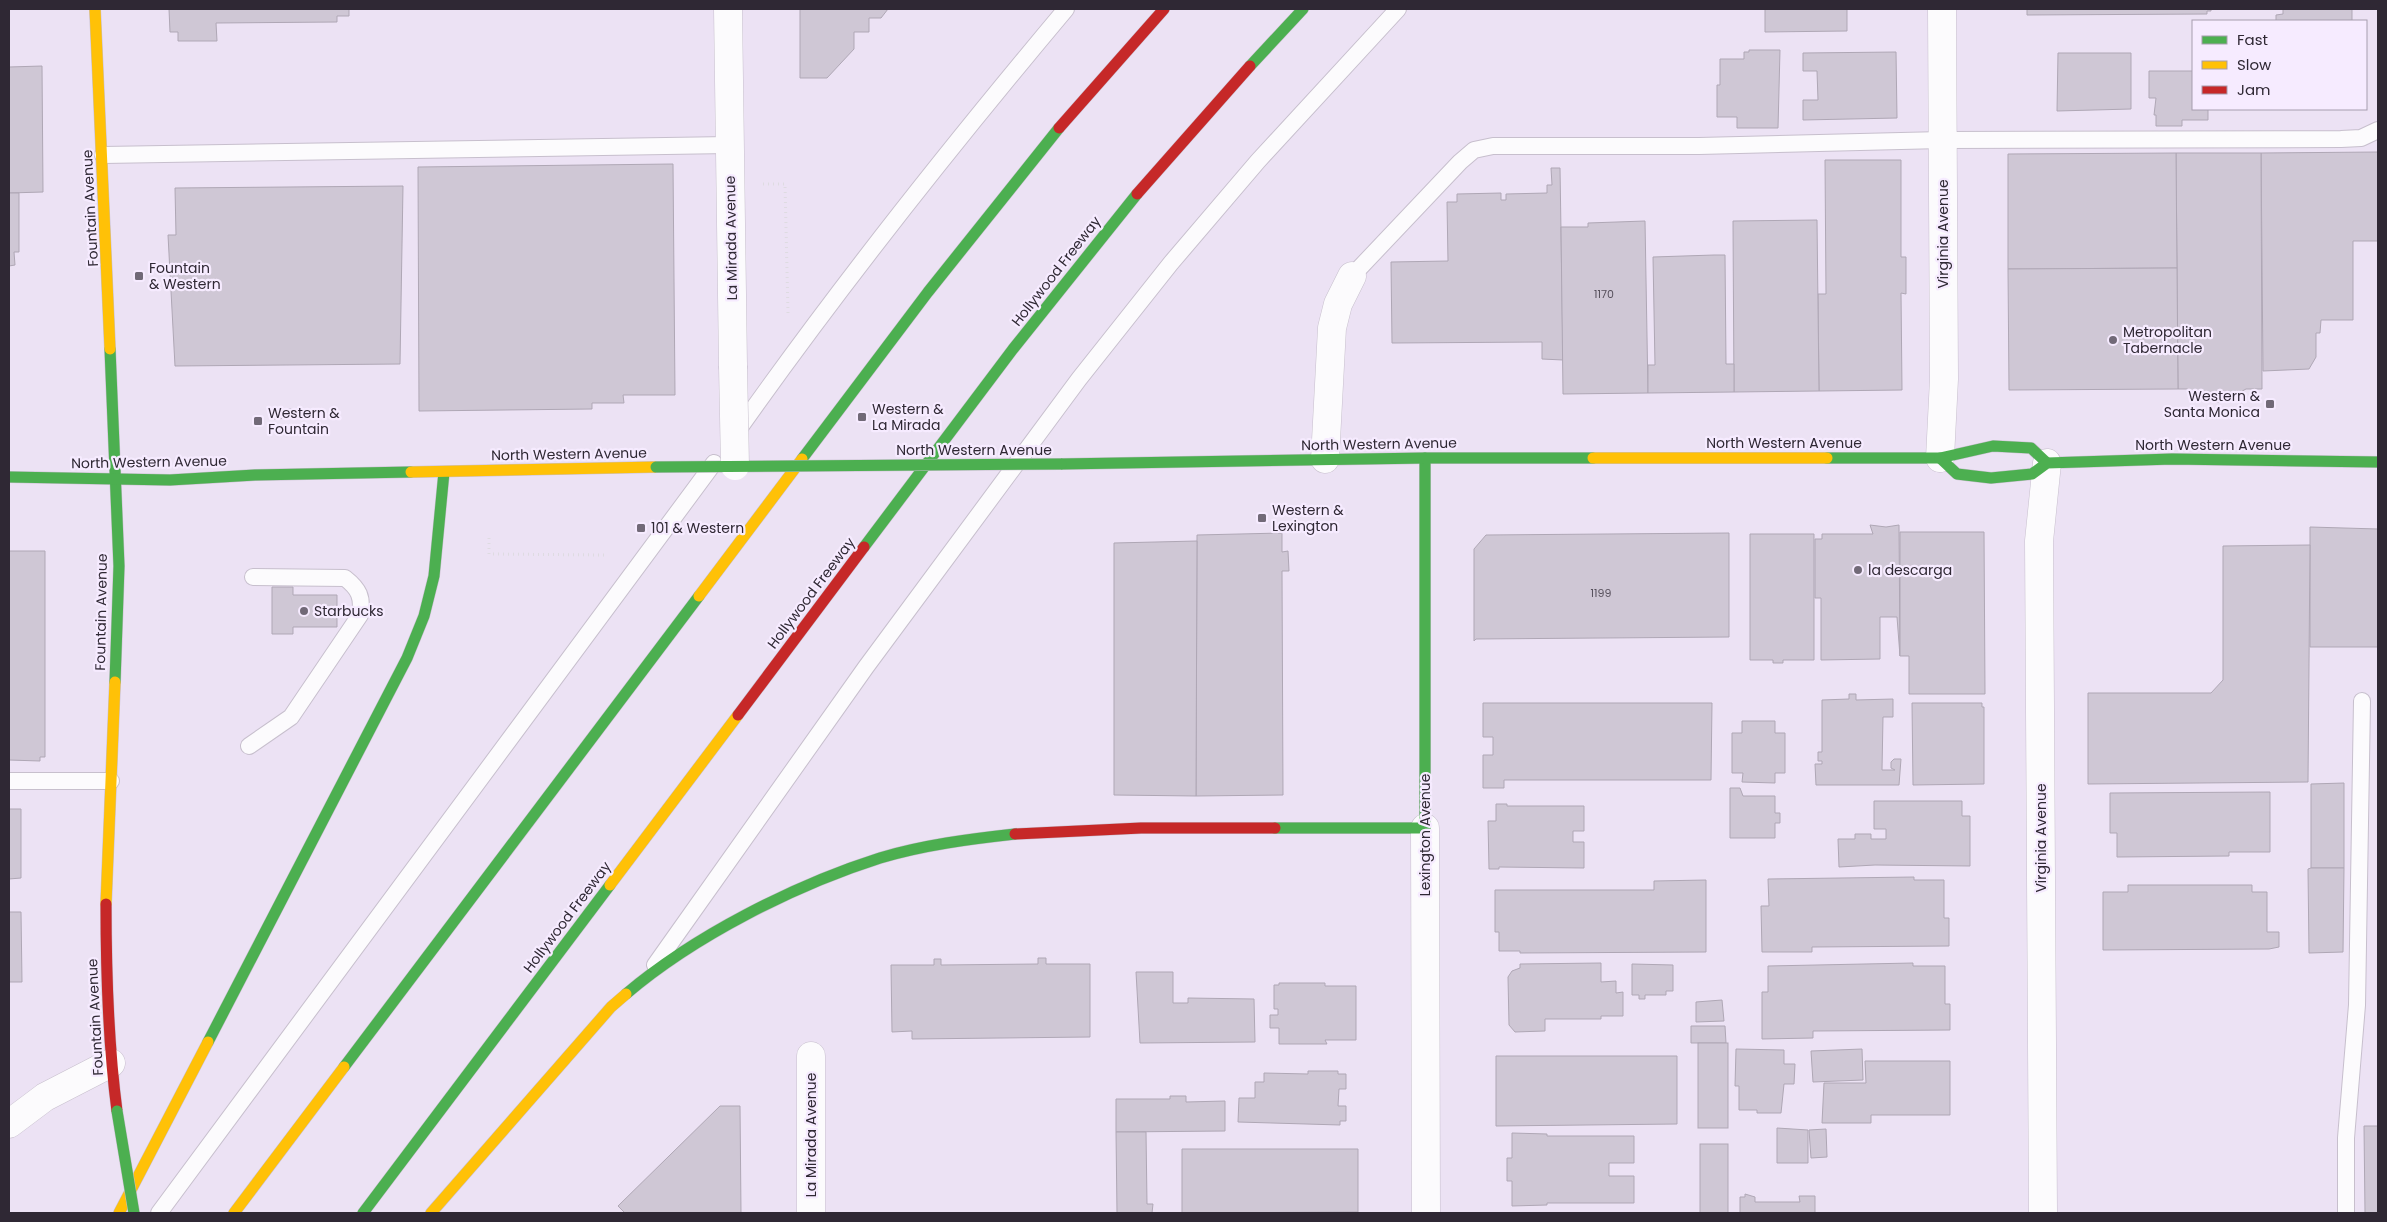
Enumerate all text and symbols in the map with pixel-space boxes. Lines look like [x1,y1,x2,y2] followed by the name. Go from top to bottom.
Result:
[2192,20,2367,110] legend
[2237,29,2268,50] text: Fast
[2237,54,2272,75] text: Slow
[2237,79,2271,100] text: Jam
[77,149,103,267] street label: Fountain Avenue
[720,175,742,301] street label: La Mirada Avenue
[1933,179,1953,289] street label: Virginia Avenue
[1007,212,1105,330] street label: Hollywood Freeway
[149,258,221,294] place label: Fountain & Western
[133,270,145,282] marker: Fountain & Western
[1594,286,1614,302] house number: 1170
[2123,322,2212,358] place label: Metropolitan Tabernacle
[2107,334,2119,346] marker: Metropolitan Tabernacle
[2164,386,2261,422] place label: Western & Santa Monica
[2264,398,2276,410] marker: Western & Santa Monica
[872,399,944,435] place label: Western & La Mirada
[268,403,340,439] place label: Western & Fountain
[856,411,868,423] marker: Western & La Mirada
[252,415,264,427] marker: Western & Fountain
[1301,433,1457,455] street label: North Western Avenue
[1706,433,1862,453] street label: North Western Avenue
[2135,435,2291,455] street label: North Western Avenue
[896,440,1052,460] street label: North Western Avenue
[491,443,647,465] street label: North Western Avenue
[71,451,227,473] street label: North Western Avenue
[1272,500,1344,536] place label: Western & Lexington
[1256,512,1268,524] marker: Western & Lexington
[651,518,744,538] place label: 101 & Western
[635,522,647,534] marker: 101 & Western
[763,533,860,653] street label: Hollywood Freeway
[90,553,112,671] street label: Fountain Avenue
[1868,560,1952,580] place label: la descarga
[1852,564,1864,576] marker: la descarga
[1591,585,1612,601] house number: 1199
[314,601,383,621] place label: Starbucks
[298,605,310,617] marker: Starbucks
[1415,773,1435,896] street label: Lexington Avenue
[2031,783,2051,893] street label: Virginia Avenue
[519,857,616,977] street label: Hollywood Freeway
[82,958,108,1076] street label: Fountain Avenue
[801,1072,821,1197] street label: La Mirada Avenue

